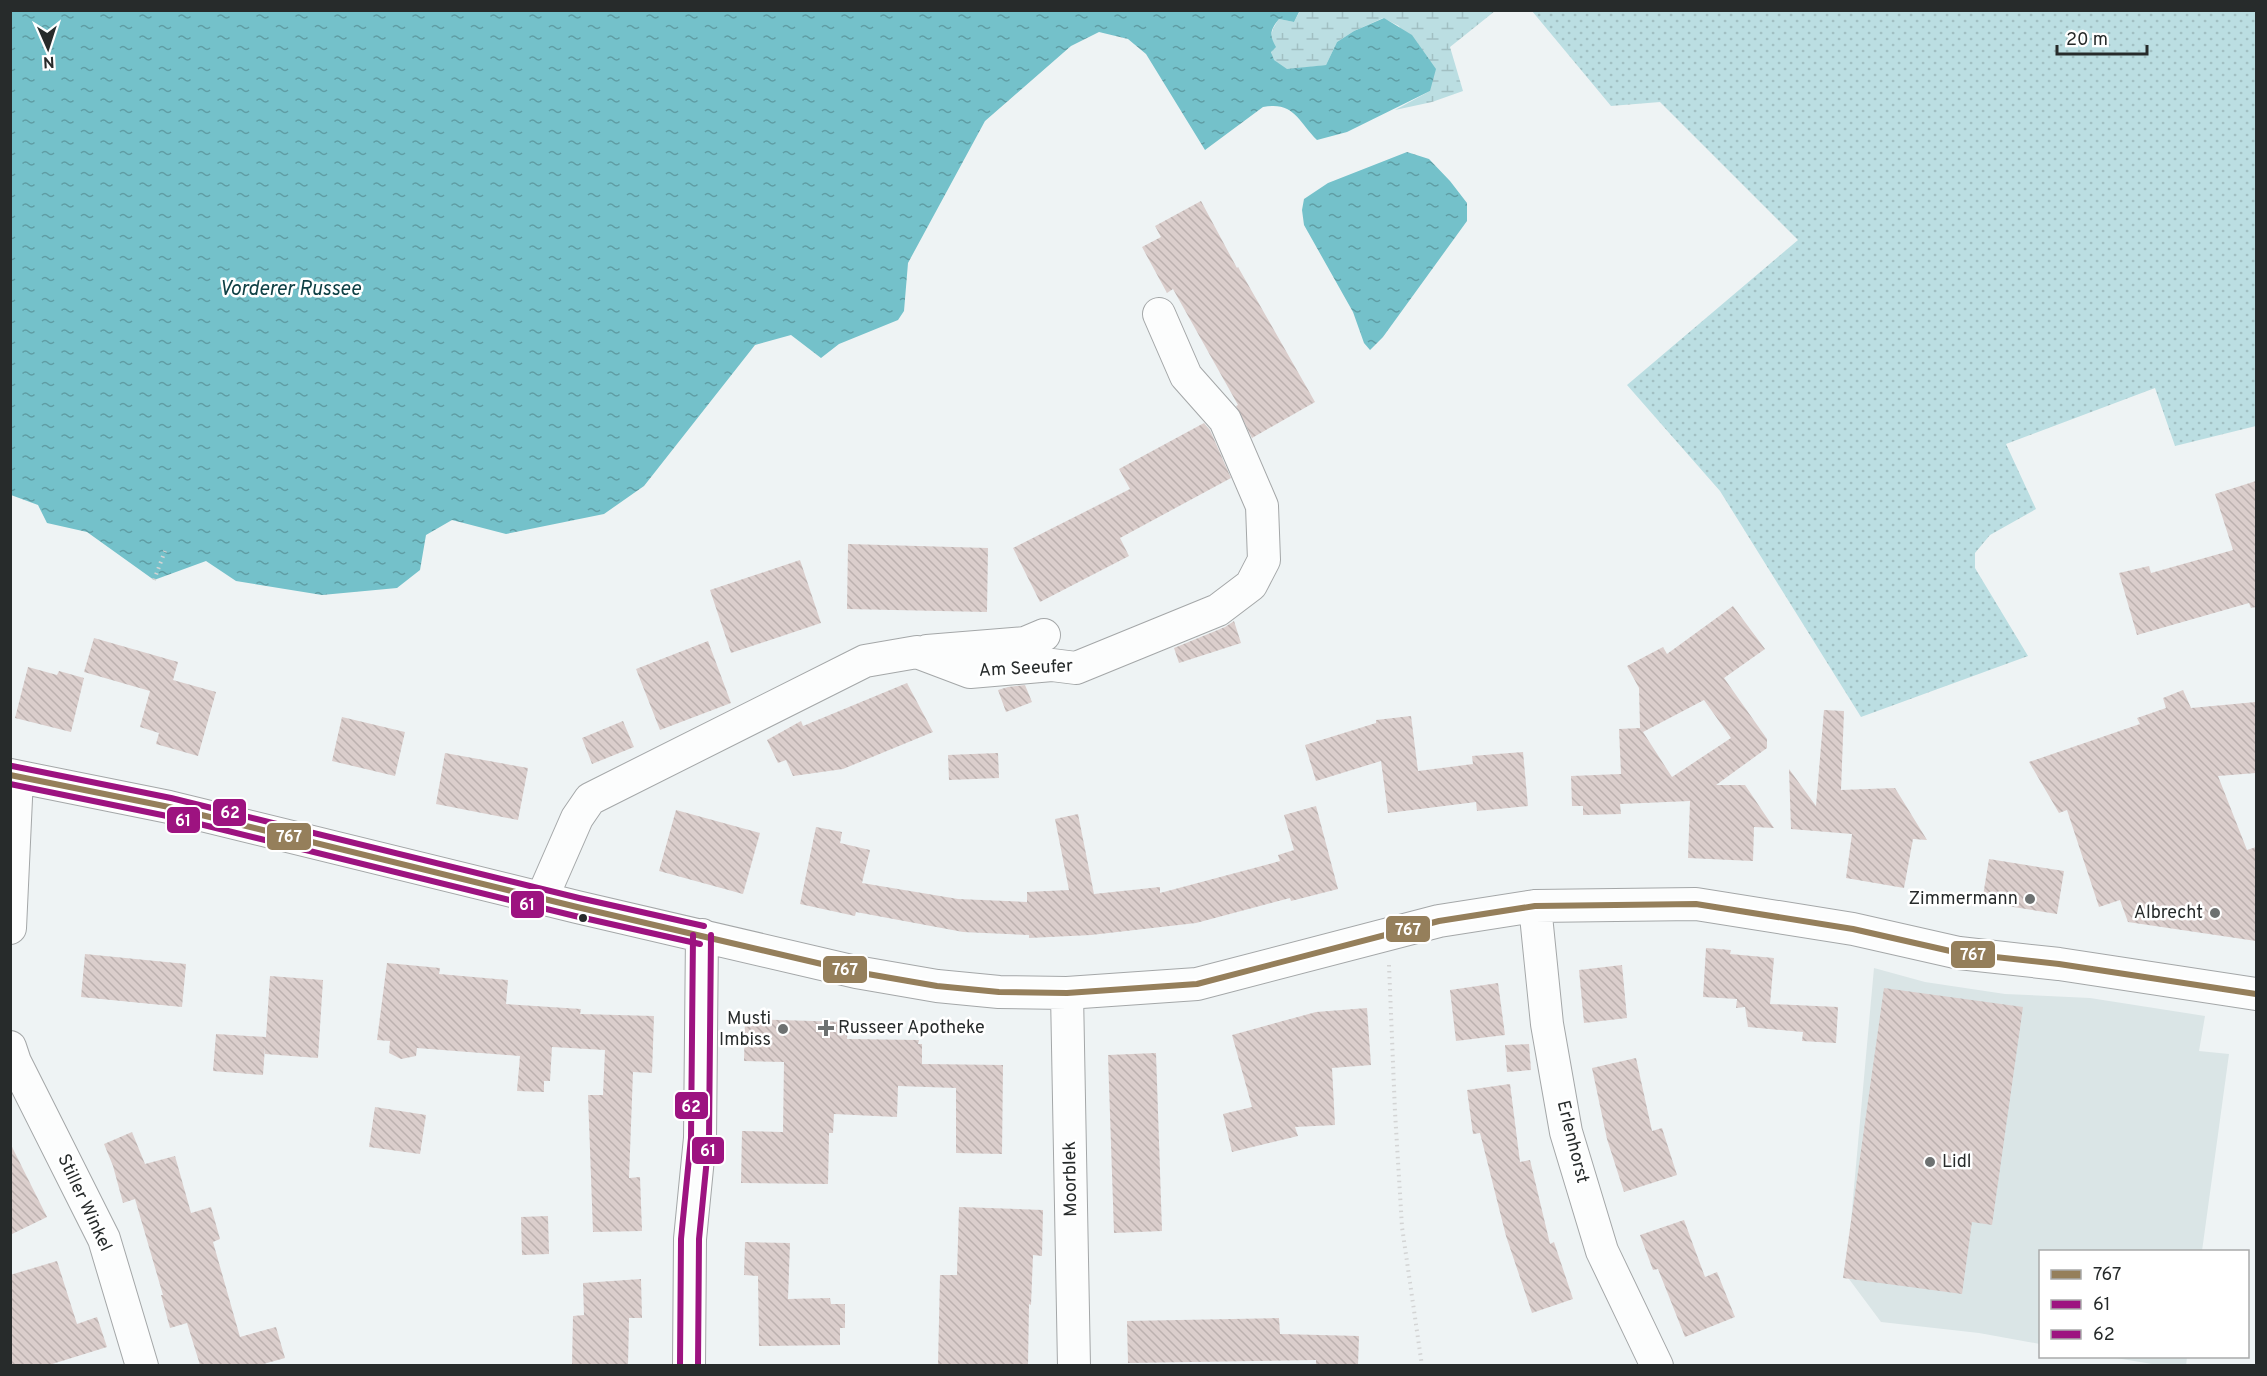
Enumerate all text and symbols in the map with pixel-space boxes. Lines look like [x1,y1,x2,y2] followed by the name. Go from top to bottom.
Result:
[18,18,78,78] north arrow
[2057,18,2147,56] scale bar
[2066,29,2108,52] text: 20 m
[42,51,55,71] text: N
[219,277,361,303] water label: Vorderer Russee
[978,655,1074,683] street label: Am Seeufer
[212,798,247,827] line badge: 62
[220,804,240,824] text: 62
[166,806,201,834] line badge: 61
[175,812,191,832] text: 61
[266,822,312,851] line badge: 767
[276,828,302,848] text: 767
[1908,888,2018,911] place label: Zimmermann
[510,890,545,919] line badge: 61
[2023,892,2037,906] marker: Zimmermann
[519,896,535,916] text: 61
[2134,902,2203,925] place label: Albrecht
[2208,906,2222,920] marker: Albrecht
[577,912,589,924] unlabelled marker
[1385,915,1431,943] line badge: 767
[1395,921,1421,941] text: 767
[1950,940,1996,969] line badge: 767
[1960,946,1986,966] text: 767
[822,955,868,984] line badge: 767
[832,961,858,981] text: 767
[719,1008,771,1052] place label: Musti Imbiss
[838,1017,985,1040] place label: Russeer Apotheke
[819,1021,833,1035] marker: Russeer Apotheke
[776,1022,790,1036] marker: Musti Imbiss
[674,1091,709,1120] line badge: 62
[681,1098,701,1118] text: 62
[1551,1098,1593,1186] street label: Erlenhorst
[691,1136,725,1165] line badge: 61
[1059,1141,1083,1217] street label: Moorblek
[700,1142,716,1162] text: 61
[51,1151,117,1255] street label: Stiller Winkel
[1942,1151,1971,1174] place label: Lidl
[1923,1155,1937,1169] marker: Lidl
[2039,1250,2249,1358] legend
[2093,1264,2121,1287] text: 767
[2093,1294,2110,1317] text: 61
[2093,1324,2115,1347] text: 62

